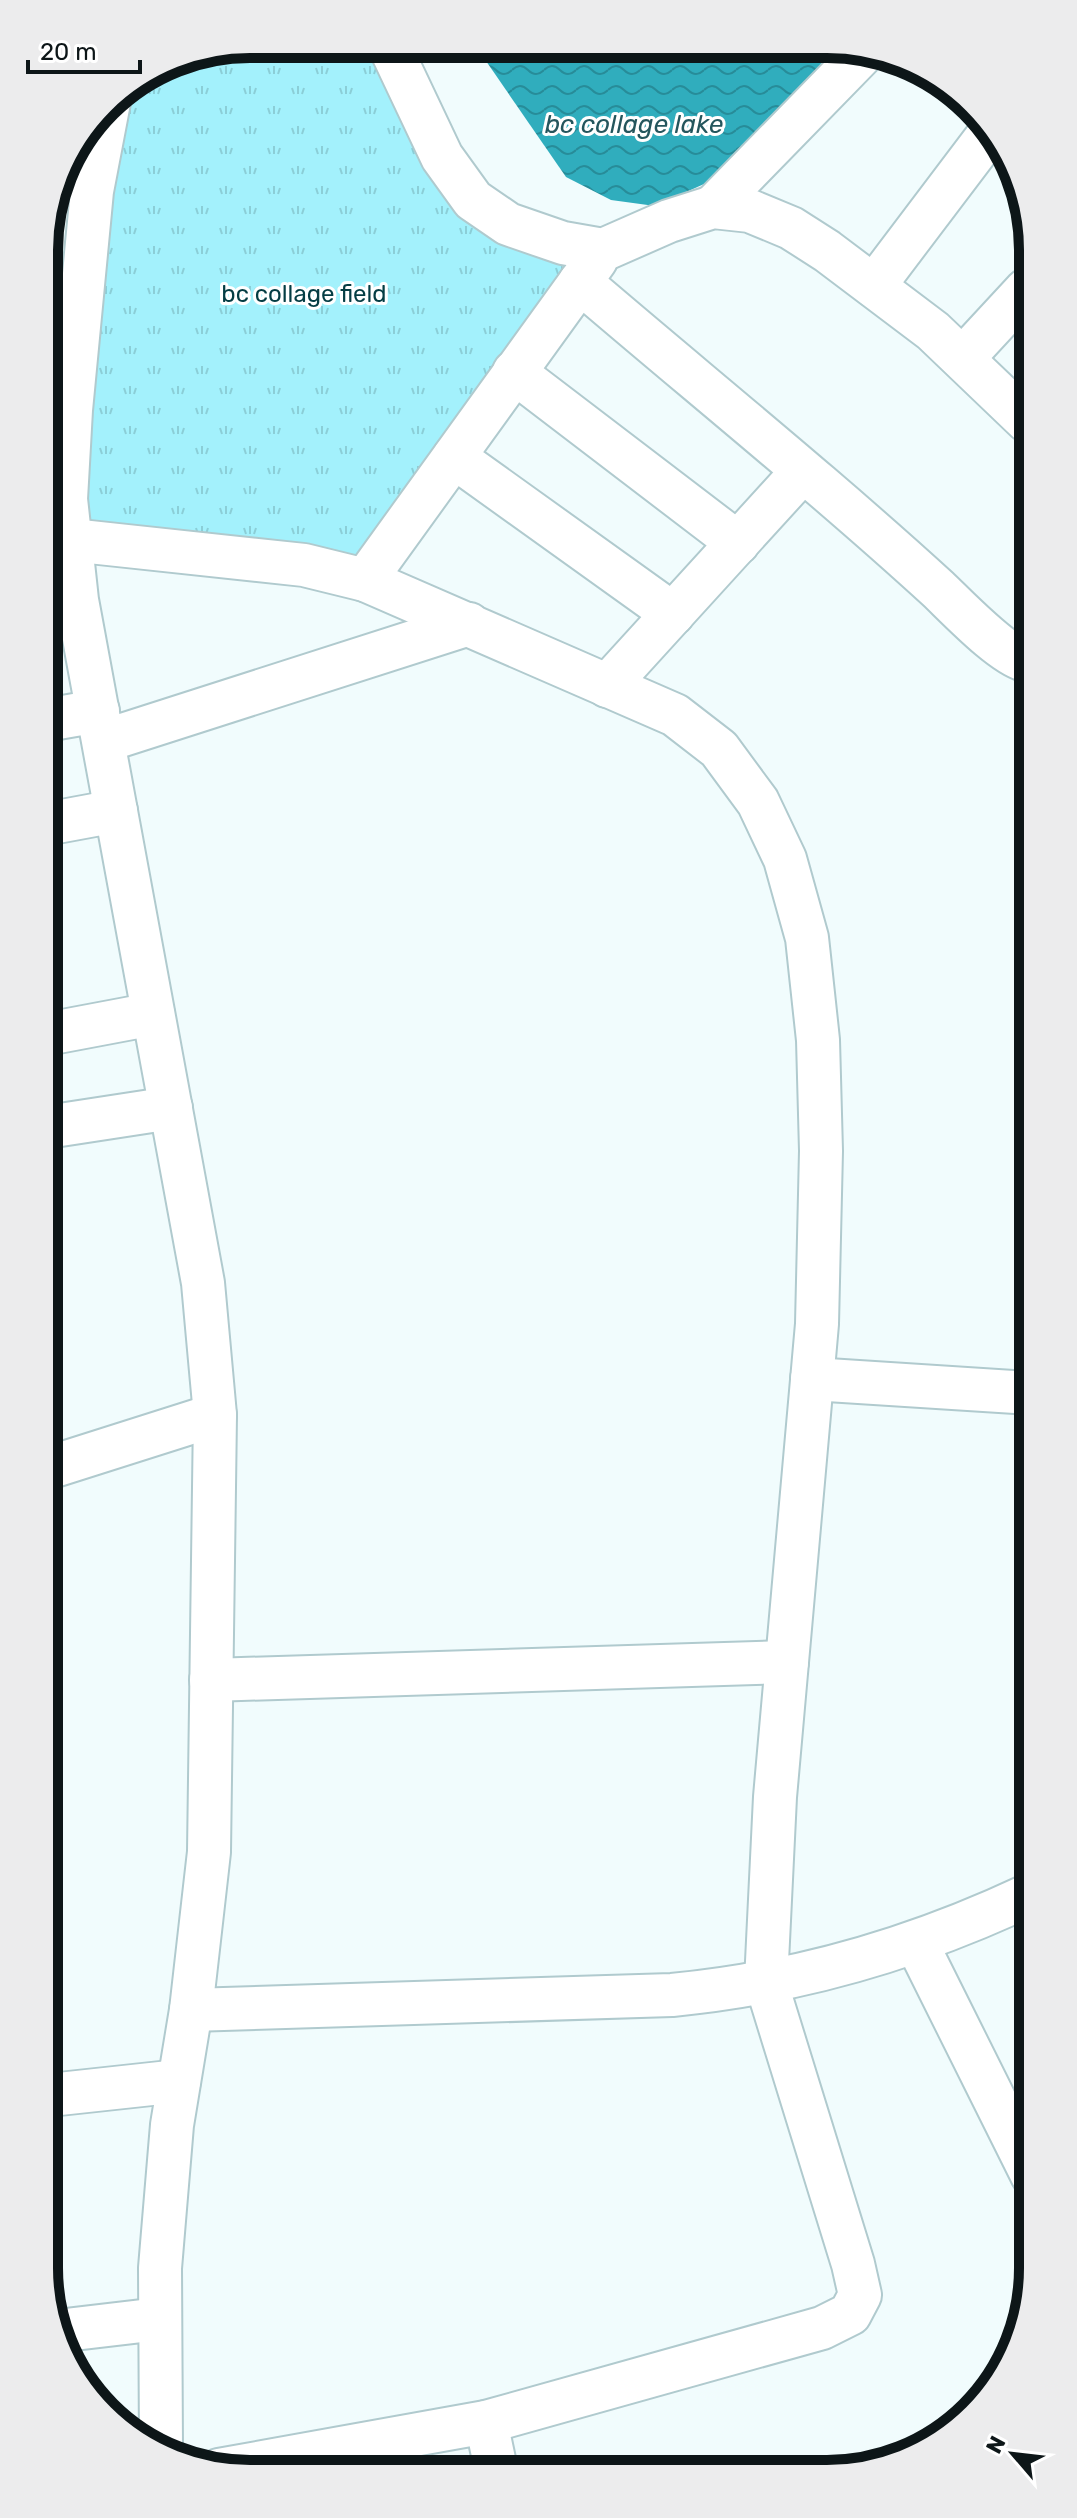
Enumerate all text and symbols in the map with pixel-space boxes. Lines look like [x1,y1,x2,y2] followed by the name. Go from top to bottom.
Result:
[28,24,140,74] scale bar
[40,38,97,66] text: 20 m
[545,109,724,140] water label: bc collage lake
[221,280,387,308] park label: bc collage field
[973,2414,1053,2494] north arrow
[980,2432,1011,2458] text: N

